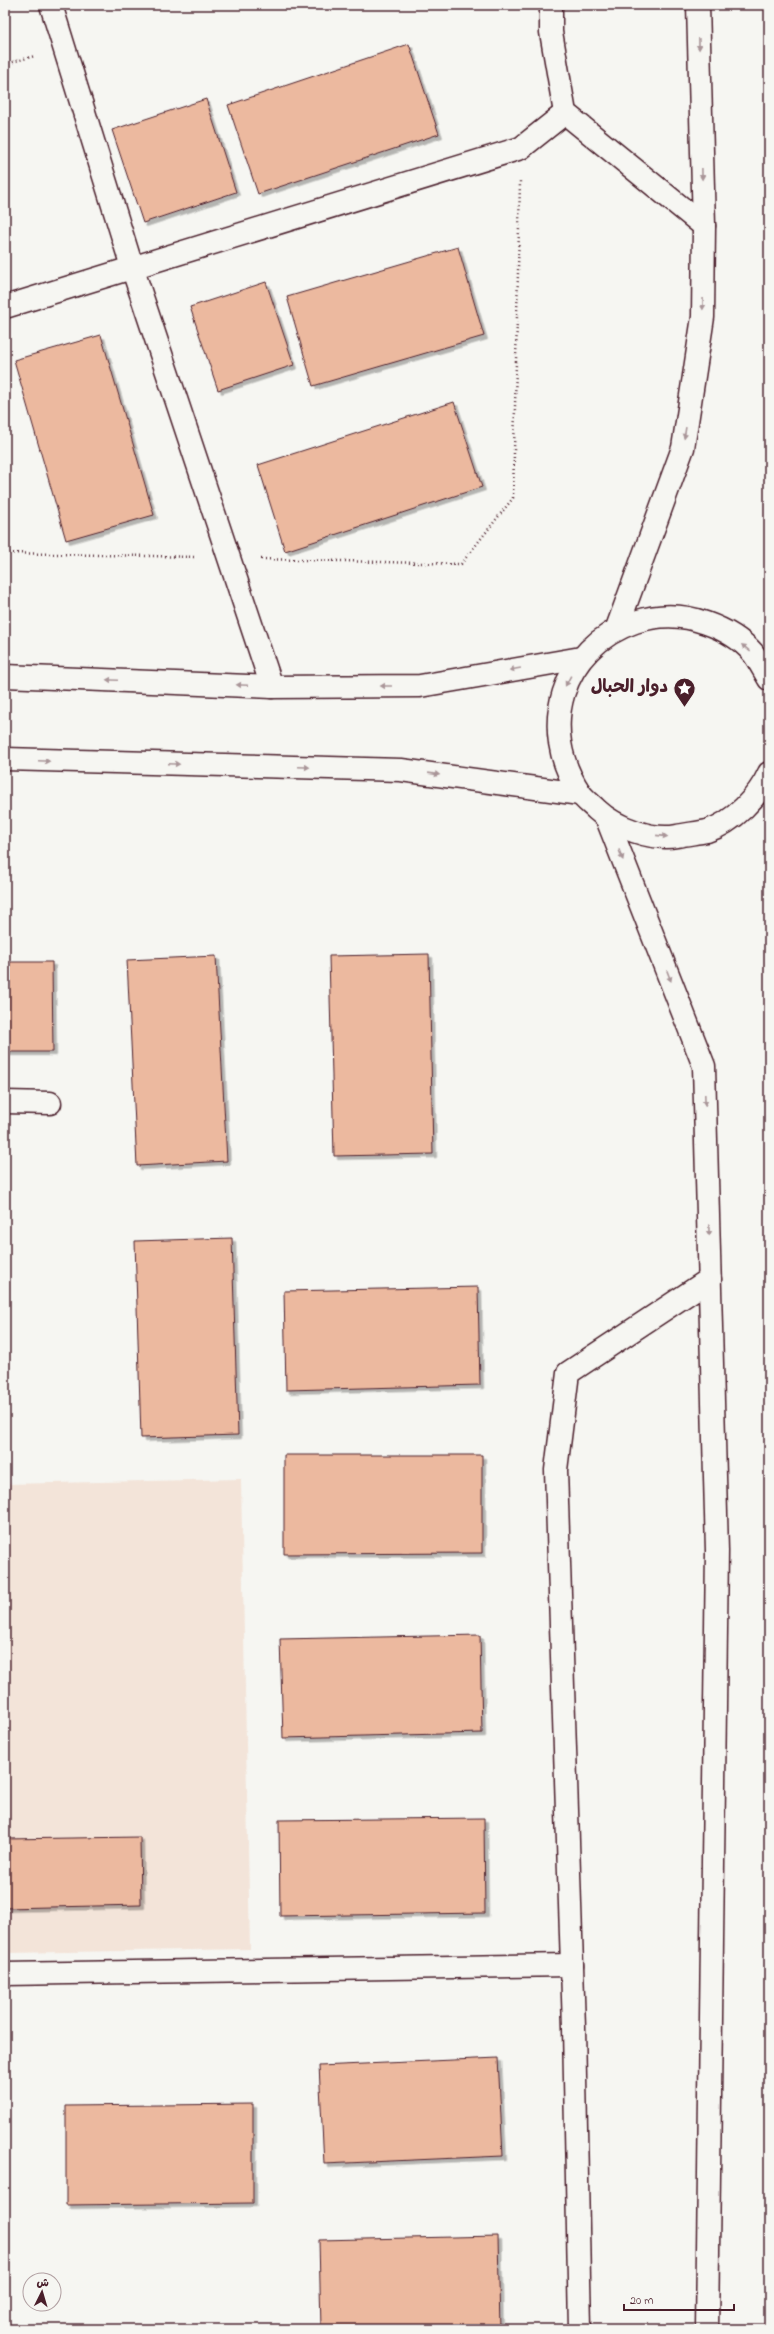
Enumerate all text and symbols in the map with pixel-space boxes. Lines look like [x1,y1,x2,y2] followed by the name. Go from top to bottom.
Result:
[696,38,703,50] one-way arrow
[699,168,706,180] one-way arrow
[700,298,706,311] one-way arrow
[682,427,688,439] one-way arrow
[741,643,752,652] one-way arrow
[508,667,521,673] one-way arrow
[591,675,668,701] place label: دوار الحبال
[671,675,697,708] place icon: دوار الحبال
[565,676,571,687] one-way arrow
[105,677,118,683] one-way arrow
[236,682,248,689] one-way arrow
[379,683,392,689] one-way arrow
[38,757,50,764] one-way arrow
[168,761,181,767] one-way arrow
[298,764,310,771] one-way arrow
[428,771,440,777] one-way arrow
[656,833,668,839] one-way arrow
[619,850,625,862] one-way arrow
[666,971,672,982] one-way arrow
[702,1094,708,1107] one-way arrow
[706,1224,712,1237] one-way arrow
[22,2272,62,2312] north arrow
[36,2275,50,2292] text: ش
[624,2286,734,2312] scale bar
[630,2292,653,2310] text: 20 m

